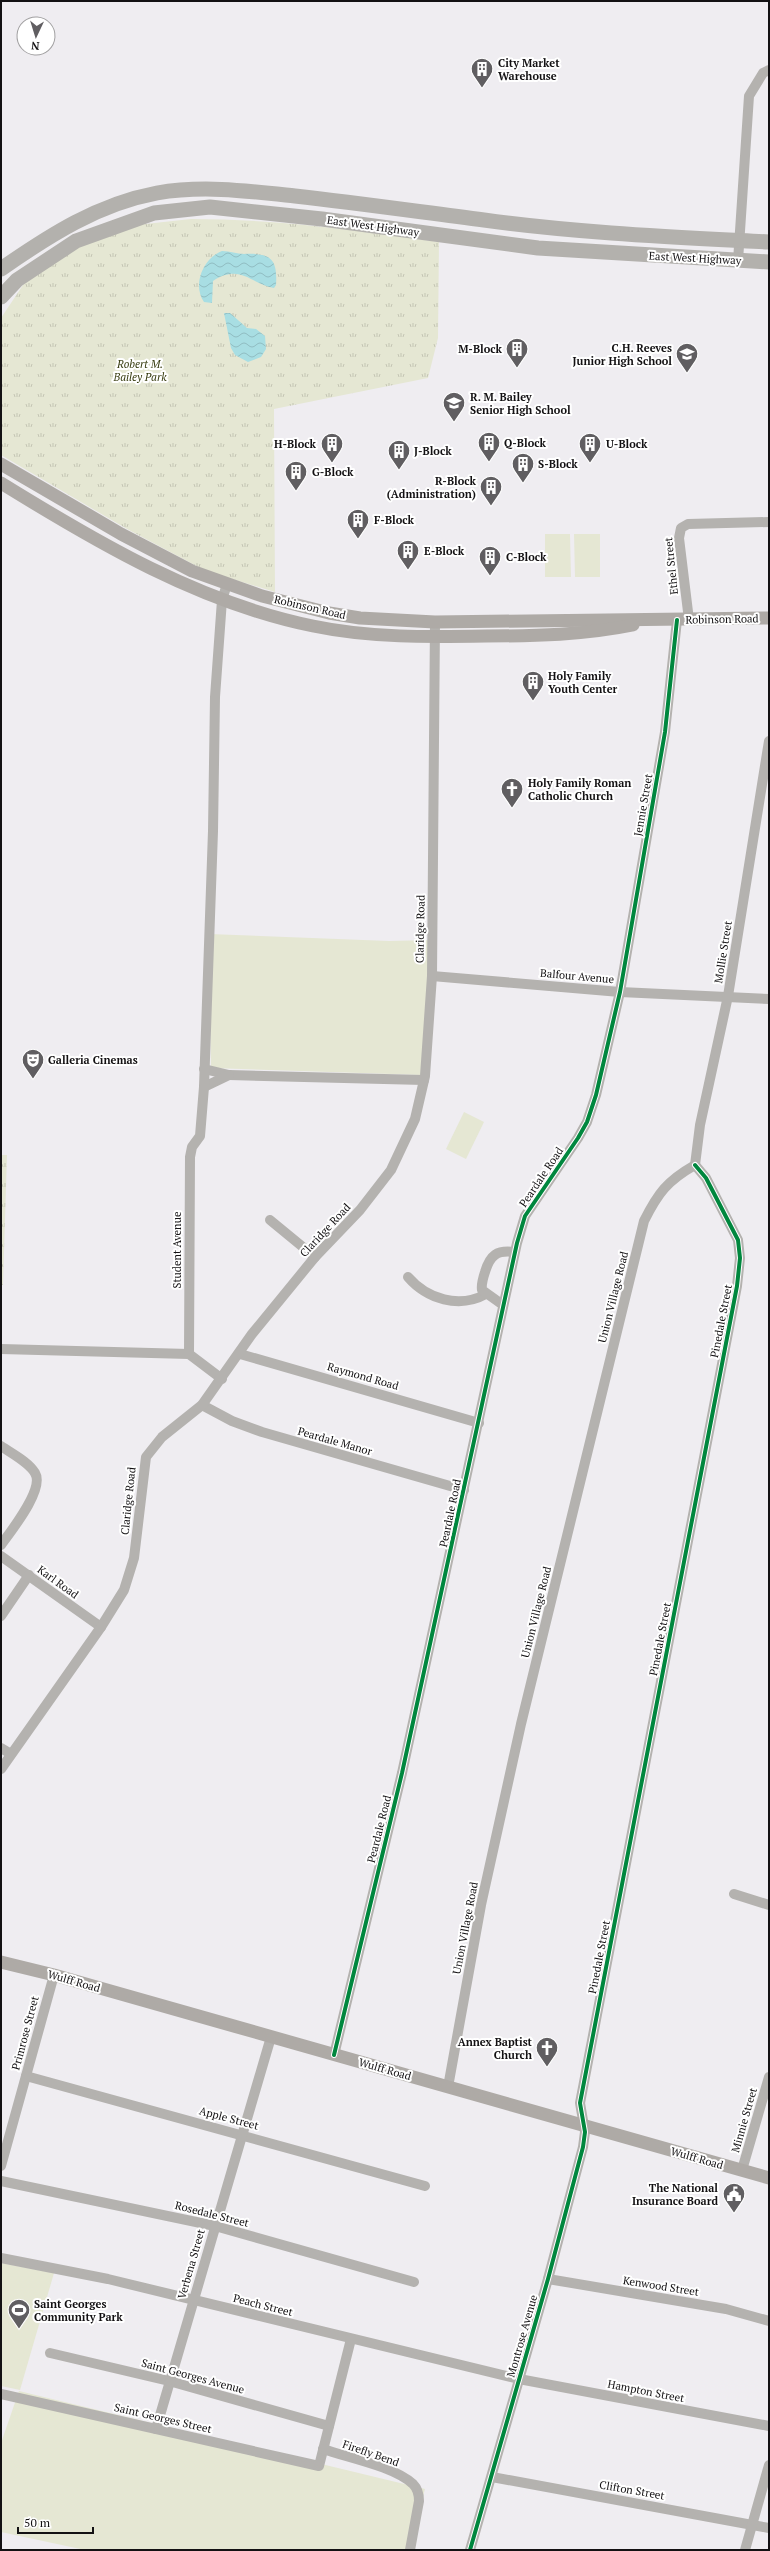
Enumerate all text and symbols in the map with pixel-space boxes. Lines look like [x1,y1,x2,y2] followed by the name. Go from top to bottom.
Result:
[16,16,56,56] north arrow
[30,39,40,53] text: N
[469,56,495,89] building icon: City Market Warehouse
[498,56,560,83] place label: City Market Warehouse
[326,213,420,239] street label: East West Highway
[648,249,742,267] street label: East West Highway
[504,336,530,369] building icon: M-Block
[573,341,672,368] place label: C.H. Reeves Junior High School
[674,341,700,374] school or university icon: C.H. Reeves Junior High School
[458,342,503,356] place label: M-Block
[112,357,167,384] park label: Robert M. Bailey Park
[441,390,467,423] school or university icon: R. M. Bailey Senior High School
[470,390,571,417] place label: R. M. Bailey Senior High School
[476,430,502,463] building icon: Q-Block
[319,431,345,464] building icon: H-Block
[577,431,603,464] building icon: U-Block
[504,436,546,450] place label: Q-Block
[274,437,317,451] place label: H-Block
[606,437,648,451] place label: U-Block
[386,438,412,471] building icon: J-Block
[414,444,452,458] place label: J-Block
[510,451,536,484] building icon: S-Block
[538,457,578,471] place label: S-Block
[283,459,309,492] building icon: G-Block
[312,465,354,479] place label: G-Block
[387,474,477,501] place label: R-Block (Administration)
[478,474,504,507] building icon: R-Block (Administration)
[345,507,371,540] building icon: F-Block
[374,513,415,527] place label: F-Block
[661,537,681,595] street label: Ethel Street
[395,538,421,571] building icon: E-Block
[424,544,465,558] place label: E-Block
[477,544,503,577] building icon: C-Block
[506,550,547,564] place label: C-Block
[273,592,347,622] street label: Robinson Road
[685,611,759,627] street label: Robinson Road
[520,669,546,702] building icon: Holy Family Youth Center
[548,669,618,696] place label: Holy Family Youth Center
[631,773,655,837] street label: Jennie Street
[499,776,525,809] church icon: Holy Family Roman Catholic Church
[528,776,631,803] place label: Holy Family Roman Catholic Church
[412,895,428,963] street label: Claridge Road
[711,920,735,984] street label: Mollie Street
[539,966,615,986] street label: Balfour Avenue
[20,1047,46,1080] theatre icon: Galleria Cinemas
[48,1053,138,1067] place label: Galleria Cinemas
[516,1144,566,1210] street label: Peardale Road
[297,1200,353,1260] street label: Claridge Road
[170,1211,184,1289] street label: Student Avenue
[595,1250,631,1344] street label: Union Village Road
[707,1283,735,1359] street label: Pinedale Street
[326,1359,400,1393] street label: Raymond Road
[296,1424,375,1459] street label: Peardale Manor
[117,1466,139,1536] street label: Claridge Road
[436,1478,464,1548] street label: Peardale Road
[35,1562,81,1602] street label: Karl Road
[518,1565,554,1659] street label: Union Village Road
[646,1601,674,1677] street label: Pinedale Street
[364,1794,394,1864] street label: Peardale Road
[449,1881,481,1975] street label: Union Village Road
[585,1919,613,1995] street label: Pinedale Street
[46,1967,102,1995] street label: Wulff Road
[8,1994,42,2072] street label: Primrose Street
[458,2035,533,2062] place label: Annex Baptist Church
[534,2035,560,2068] church icon: Annex Baptist Church
[357,2055,413,2083] street label: Wulff Road
[728,2086,760,2154] street label: Minnie Street
[198,2103,260,2133] street label: Apple Street
[669,2144,725,2172] street label: Wulff Road
[632,2181,718,2208] place label: The National Insurance Board
[721,2181,747,2214] public building icon: The National Insurance Board
[174,2198,250,2230] street label: Rosedale Street
[174,2228,208,2300] street label: Verbena Street
[622,2273,700,2299] street label: Kenwood Street
[232,2291,294,2319] street label: Peach Street
[504,2293,541,2379] street label: Montrose Avenue
[6,2297,32,2330] sports icon: Saint Georges Community Park
[34,2297,123,2324] place label: Saint Georges Community Park
[140,2356,246,2397] street label: Saint Georges Avenue
[606,2377,686,2405] street label: Hampton Street
[113,2400,213,2436] street label: Saint Georges Street
[341,2437,401,2469] street label: Firefly Bend
[598,2477,666,2503] street label: Clifton Street
[18,2509,93,2535] scale bar
[24,2515,51,2530] text: 50 m

